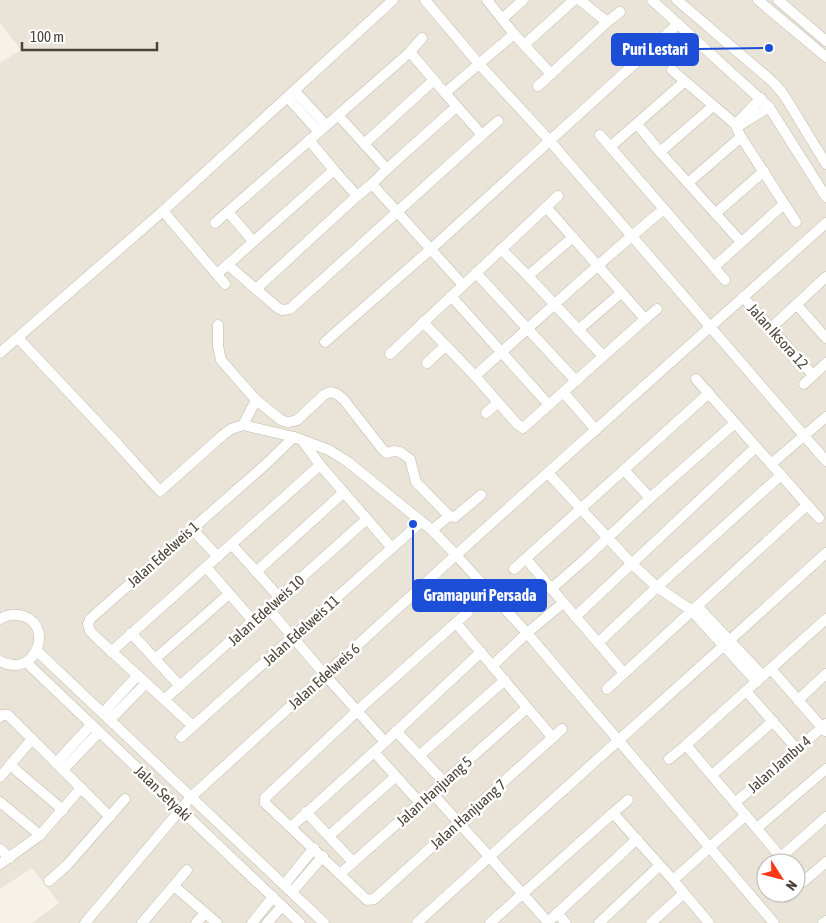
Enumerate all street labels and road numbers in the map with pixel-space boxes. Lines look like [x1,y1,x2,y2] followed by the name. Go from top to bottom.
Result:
[744,300,812,372] street label: Jalan Iksora 12
[124,518,202,590] street label: Jalan Edelweis 1
[224,571,308,649] street label: Jalan Edelweis 10
[259,591,343,669] street label: Jalan Edelweis 11
[285,640,363,712] street label: Jalan Edelweis 6
[744,732,814,796] street label: Jalan Jambu 4
[393,753,475,829] street label: Jalan Hanjuang 5
[131,762,195,824] street label: Jalan Setyaki
[427,776,509,852] street label: Jalan Hanjuang 7

